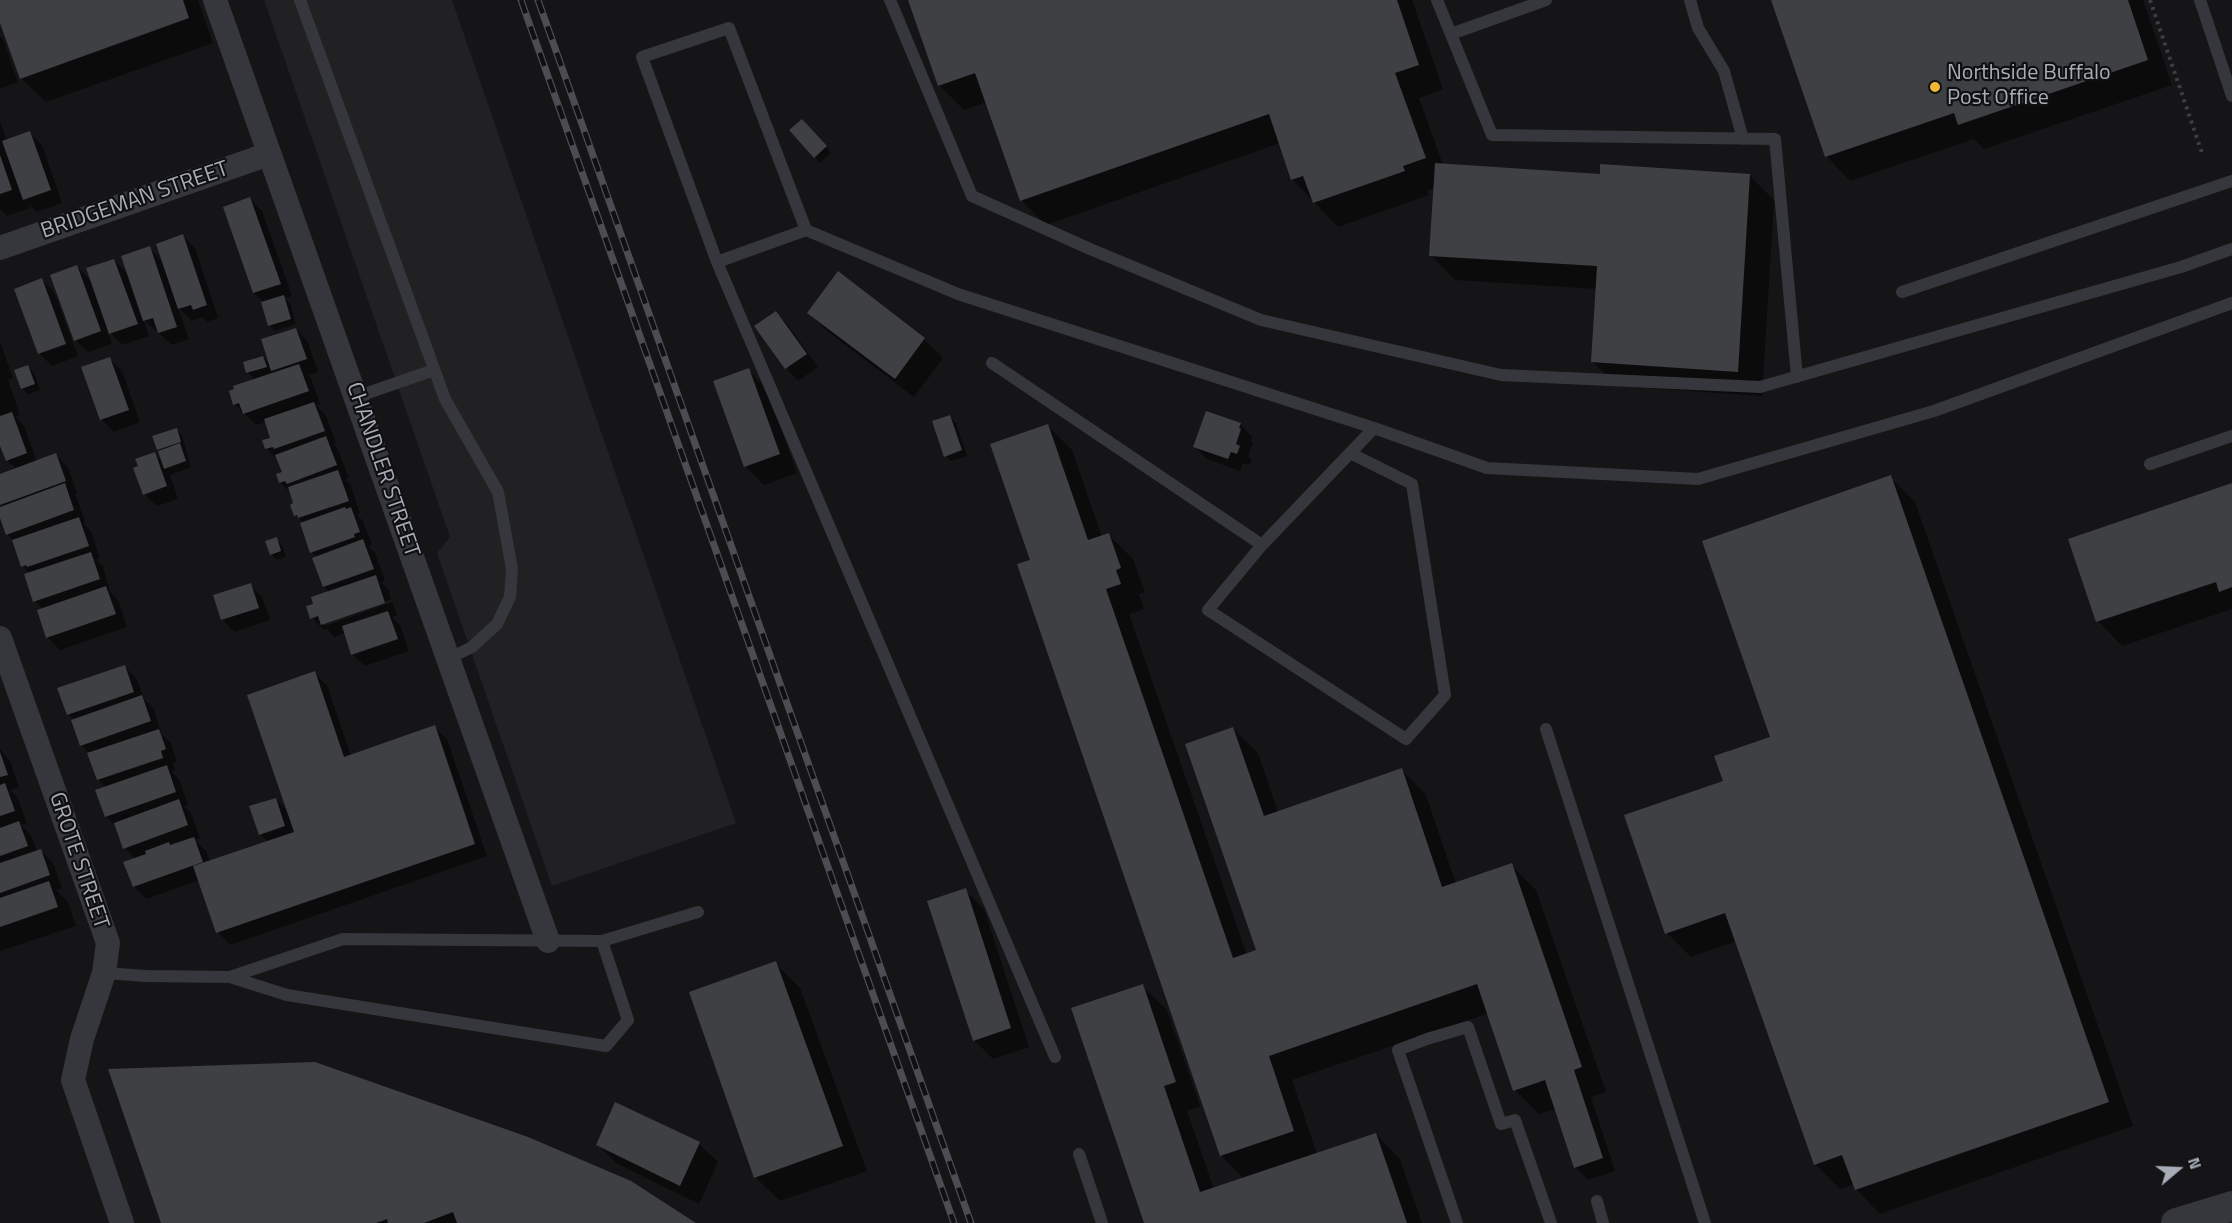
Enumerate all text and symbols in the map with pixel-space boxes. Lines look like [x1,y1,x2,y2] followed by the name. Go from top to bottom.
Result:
[1947,61,2111,112] place label: Northside Buffalo Post Office
[1928,80,1942,94] marker: Northside Buffalo Post Office
[38,157,232,245] street label: BRIDGEMAN STREET
[340,379,424,561] street label: CHANDLER STREET
[42,789,114,933] street label: GROTE STREET
[2148,1139,2208,1199] north arrow
[2182,1154,2208,1172] text: N

